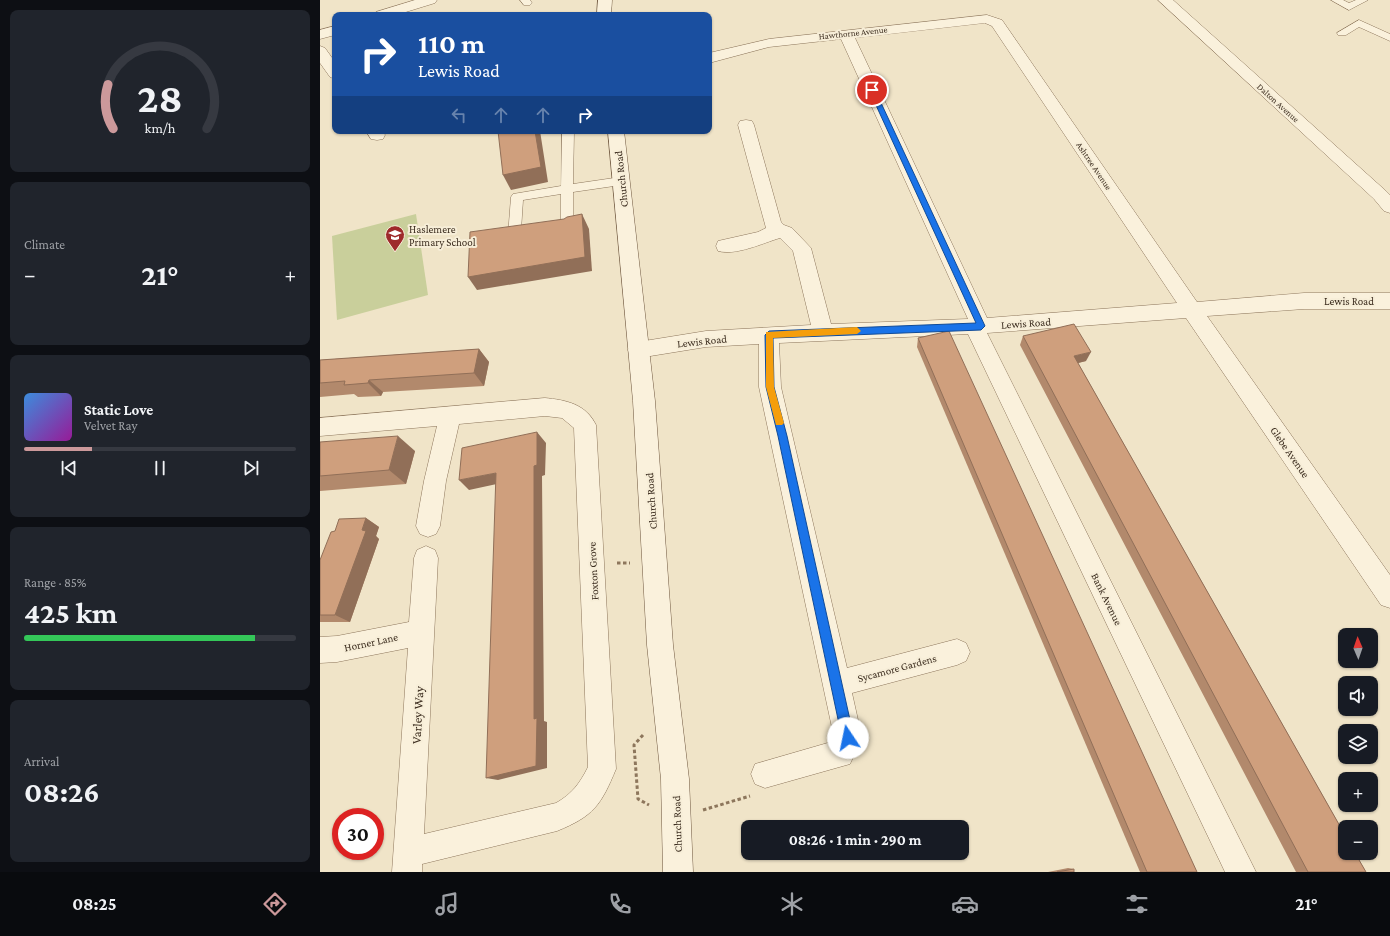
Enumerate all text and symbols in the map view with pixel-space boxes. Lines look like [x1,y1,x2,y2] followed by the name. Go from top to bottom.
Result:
[818,24,888,42] street label: Hawthorne Avenue
[352,28,404,80] icon: right
[418,28,485,59] text: 110 m
[418,61,500,81] text: Lewis Road
[855,73,889,107] pin
[137,75,183,121] text: 28
[861,79,883,101] icon: arrive
[1255,82,1301,124] street label: Dalton Avenue
[448,104,470,126] icon: left
[490,104,512,126] icon: ahead
[532,104,554,126] icon: ahead
[574,104,596,126] icon: right
[145,120,176,136] text: km/h
[1074,140,1114,192] street label: Ashtree Avenue
[612,150,630,208] street label: Church Road
[409,223,476,249] place label: Haslemere Primary School
[384,224,406,252] school or university icon: Haslemere Primary School
[24,237,65,252] text: Climate
[141,258,179,291] text: 21°
[24,262,36,287] text: −
[284,262,296,287] text: +
[1324,295,1374,307] street label: Lewis Road
[1001,315,1052,331] street label: Lewis Road
[677,332,728,350] street label: Lewis Road
[84,402,153,418] text: Static Love
[84,418,137,433] text: Velvet Ray
[1268,424,1312,480] street label: Glebe Avenue
[58,457,80,479] icon: previous
[149,457,171,479] icon: pause
[240,457,262,479] icon: next
[643,472,659,530] street label: Church Road
[585,541,601,600] street label: Foxton Grove
[1089,571,1125,627] street label: Bank Avenue
[24,575,86,590] text: Range · 85%
[24,596,117,629] text: 425 km
[1338,628,1378,668] north arrow
[1338,628,1378,860] map controls
[343,630,399,654] street label: Horner Lane
[856,652,938,685] street label: Sycamore Gardens
[1338,676,1378,716] button: sound
[408,685,427,744] street label: Varley Way
[827,717,869,759] position arrow
[1338,724,1378,764] button: layers
[24,754,59,769] text: Arrival
[1338,772,1378,812] button: +
[24,775,100,808] text: 08:26
[670,795,684,853] street label: Church Road
[332,808,384,860] speed limit sign: 30
[1338,820,1378,860] button: −
[789,832,921,848] text: 08:26 · 1 min · 290 m
[261,890,289,918] icon: directions
[433,890,461,918] icon: music
[606,890,634,918] icon: phone
[778,890,806,918] icon: climate
[951,890,979,918] icon: car
[1123,890,1151,918] icon: filters
[72,894,117,914] text: 08:25
[1295,894,1318,914] text: 21°

